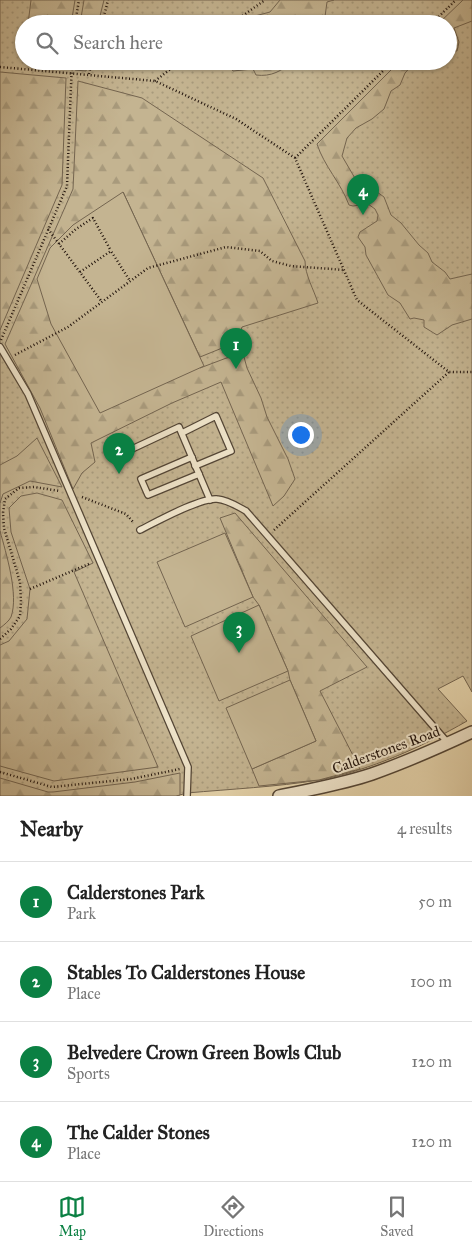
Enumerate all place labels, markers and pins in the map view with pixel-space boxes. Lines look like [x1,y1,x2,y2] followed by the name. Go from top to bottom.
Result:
[347,174,379,215] pin: 4
[220,328,252,369] pin: 1
[103,433,135,474] pin: 2
[223,612,255,653] pin: 3

